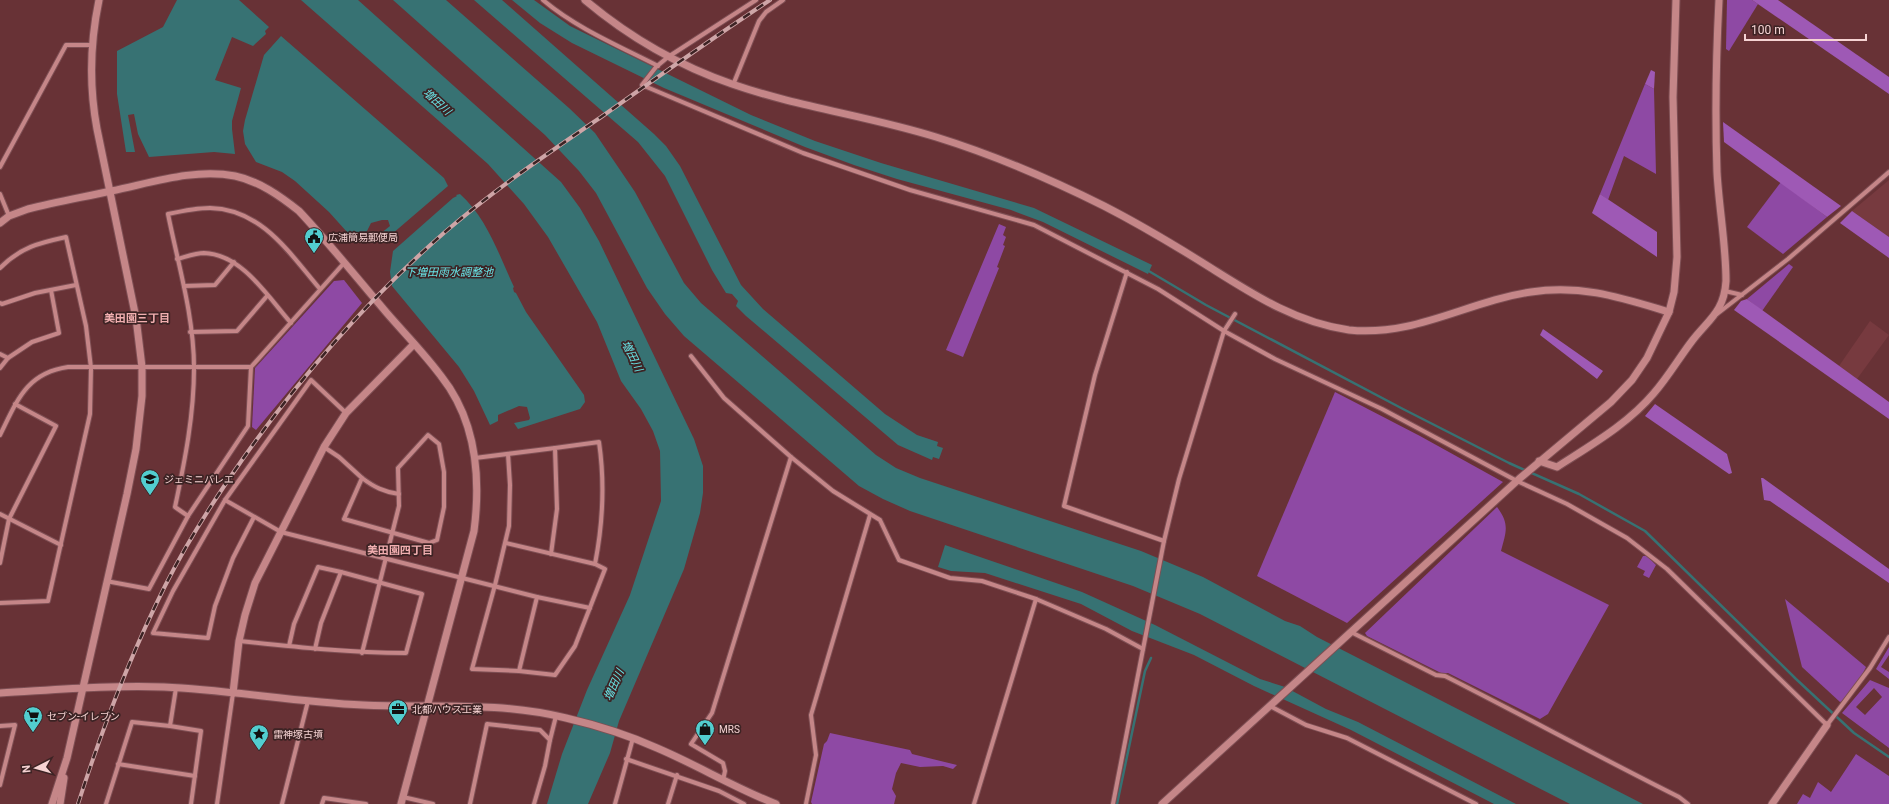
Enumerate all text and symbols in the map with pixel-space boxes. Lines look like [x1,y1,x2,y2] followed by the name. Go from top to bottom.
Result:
[1745,16,1866,42] scale bar
[1751,23,1785,37] text: 100 m
[420,86,454,119] water label: 増田川
[303,226,325,254] public building icon: 広浦簡易郵便局
[328,232,398,243] place label: 広浦簡易郵便局
[405,266,494,279] water label: 下増田雨水調整池
[104,312,170,325] district label: 美田園三丁目
[619,338,646,375] water label: 増田川
[139,468,161,496] school or university icon: ジェミニバレエ
[164,474,234,485] place label: ジェミニバレエ
[367,544,433,557] district label: 美田園四丁目
[601,666,627,703] water label: 増田川
[387,698,409,726] office icon: 北都ハウス工業
[412,704,482,715] place label: 北都ハウス工業
[22,705,44,733] supermarket icon: セブン-イレブン
[47,711,120,722] place label: セブン-イレブン
[694,718,716,746] shop icon: MRS
[248,723,270,751] place icon: 雷神塚古墳
[719,724,740,735] place label: MRS
[273,729,323,740] place label: 雷神塚古墳
[16,748,56,788] north arrow
[20,764,33,774] text: N

